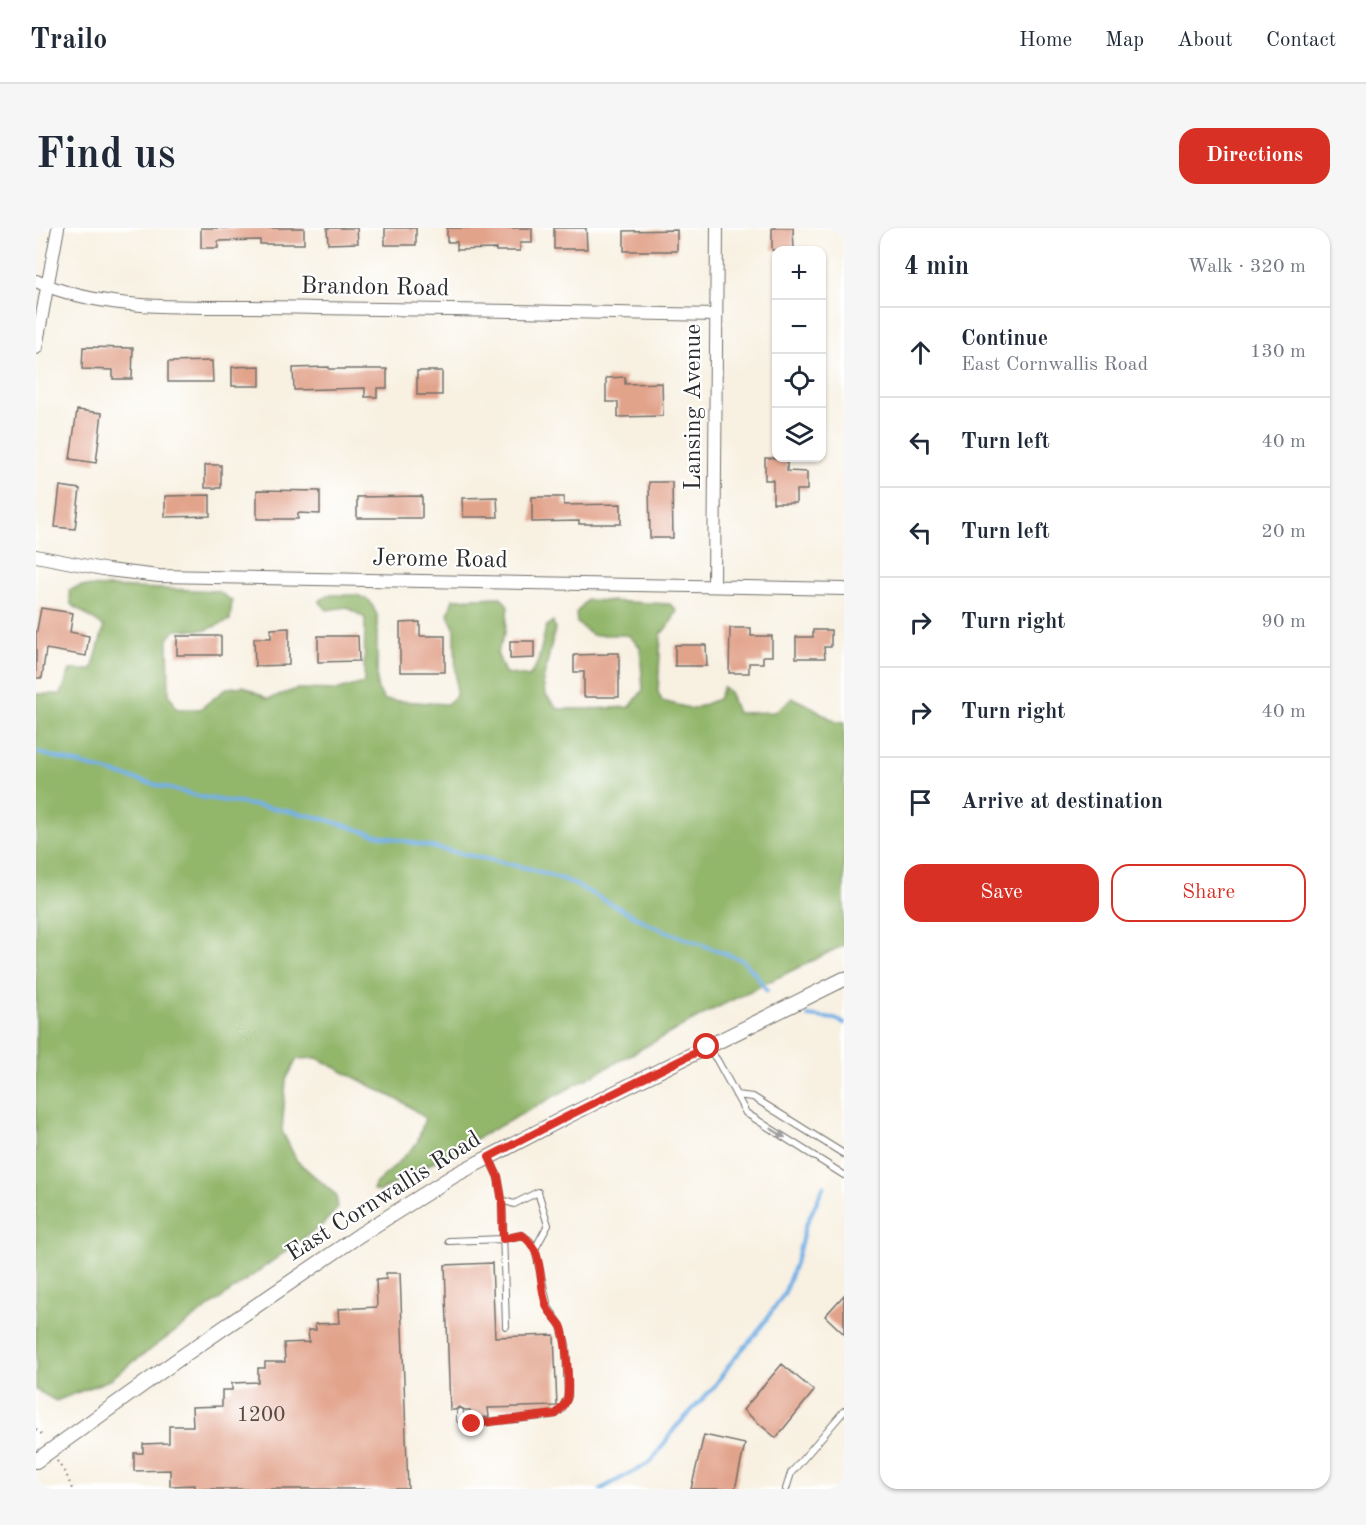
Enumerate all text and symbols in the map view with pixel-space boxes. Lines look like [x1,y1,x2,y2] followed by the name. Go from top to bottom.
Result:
[30,27,107,55] text: Trailo
[1019,30,1072,51] text: Home
[1105,30,1144,51] text: Map
[1177,30,1233,51] text: About
[1266,30,1336,51] text: Contact
[1179,128,1330,184] button: Directions
[36,135,175,177] text: Find us
[772,246,826,462] map controls
[772,246,826,300] button: +
[904,254,969,280] text: 4 min
[1187,257,1306,277] text: Walk · 320 m
[300,275,450,301] street label: Brandon Road
[772,300,826,354] button: −
[682,324,706,490] street label: Lansing Avenue
[961,328,1048,350] text: Continue
[904,336,937,369] icon: ahead
[1250,342,1306,362] text: 130 m
[772,354,826,408] button: locate
[961,355,1148,375] text: East Cornwallis Road
[772,408,826,462] button: layers
[904,426,937,459] icon: left
[961,431,1050,453] text: Turn left
[1261,432,1306,452] text: 40 m
[904,516,937,549] icon: left
[961,521,1050,543] text: Turn left
[1261,522,1306,542] text: 20 m
[372,547,508,573] street label: Jerome Road
[904,606,937,639] icon: right
[961,611,1065,633] text: Turn right
[1261,612,1306,632] text: 90 m
[904,696,937,729] icon: right
[961,701,1065,723] text: Turn right
[1261,702,1306,722] text: 40 m
[904,786,937,819] icon: arrive
[961,791,1163,813] text: Arrive at destination
[904,864,1099,922] button: Save
[1111,864,1306,922] button: Share
[693,1033,719,1059] route start
[282,1127,486,1267] street label: East Cornwallis Road
[769,1128,786,1139] one-way arrow
[237,1405,285,1426] house number: 1200
[458,1410,484,1436] route end

